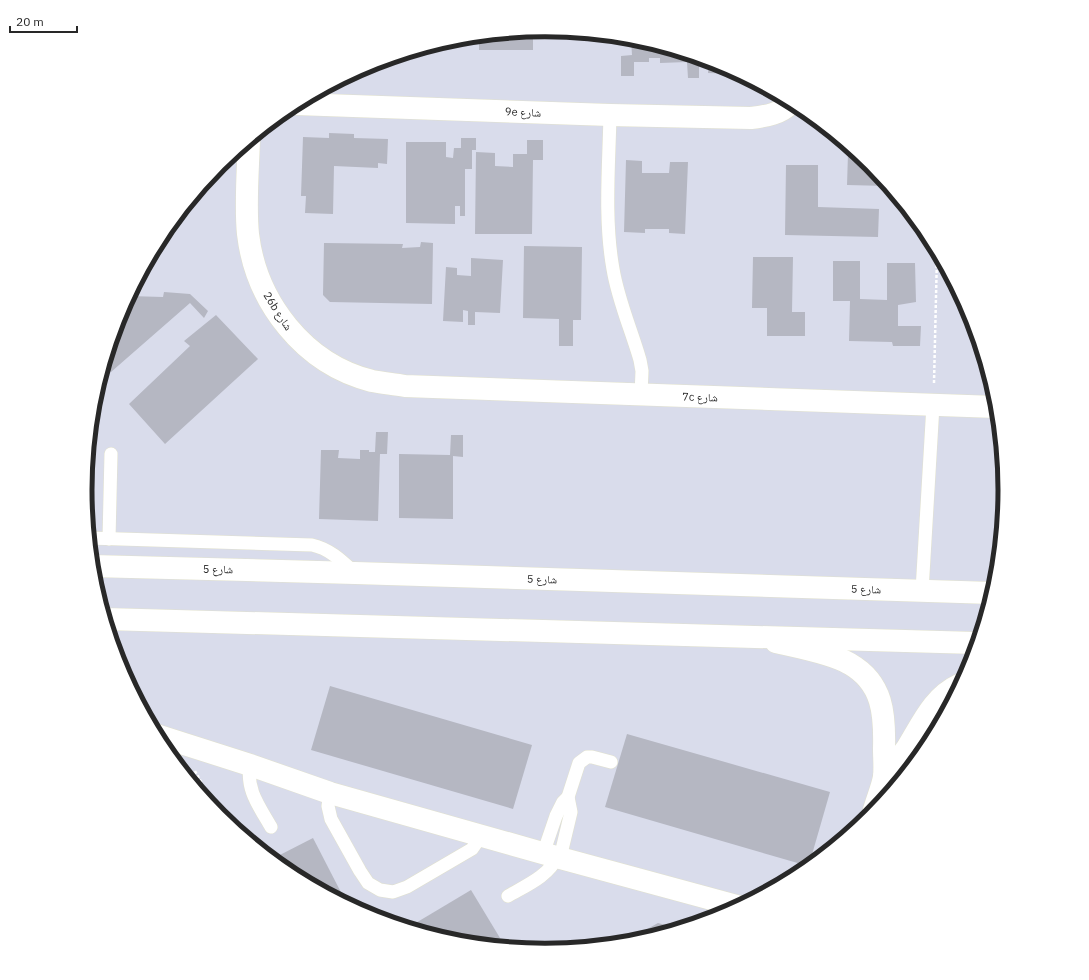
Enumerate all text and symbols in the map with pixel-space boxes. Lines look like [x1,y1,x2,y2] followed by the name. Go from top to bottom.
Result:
[10,8,77,34] scale bar
[16,14,44,29] text: 20 m
[505,104,541,120] street label: 9e شارع
[260,289,296,333] street label: 26b شارع
[682,389,718,405] street label: 7c شارع
[203,562,233,576] street label: شارع 5
[527,571,557,587] street label: شارع 5
[851,581,881,597] street label: شارع 5

